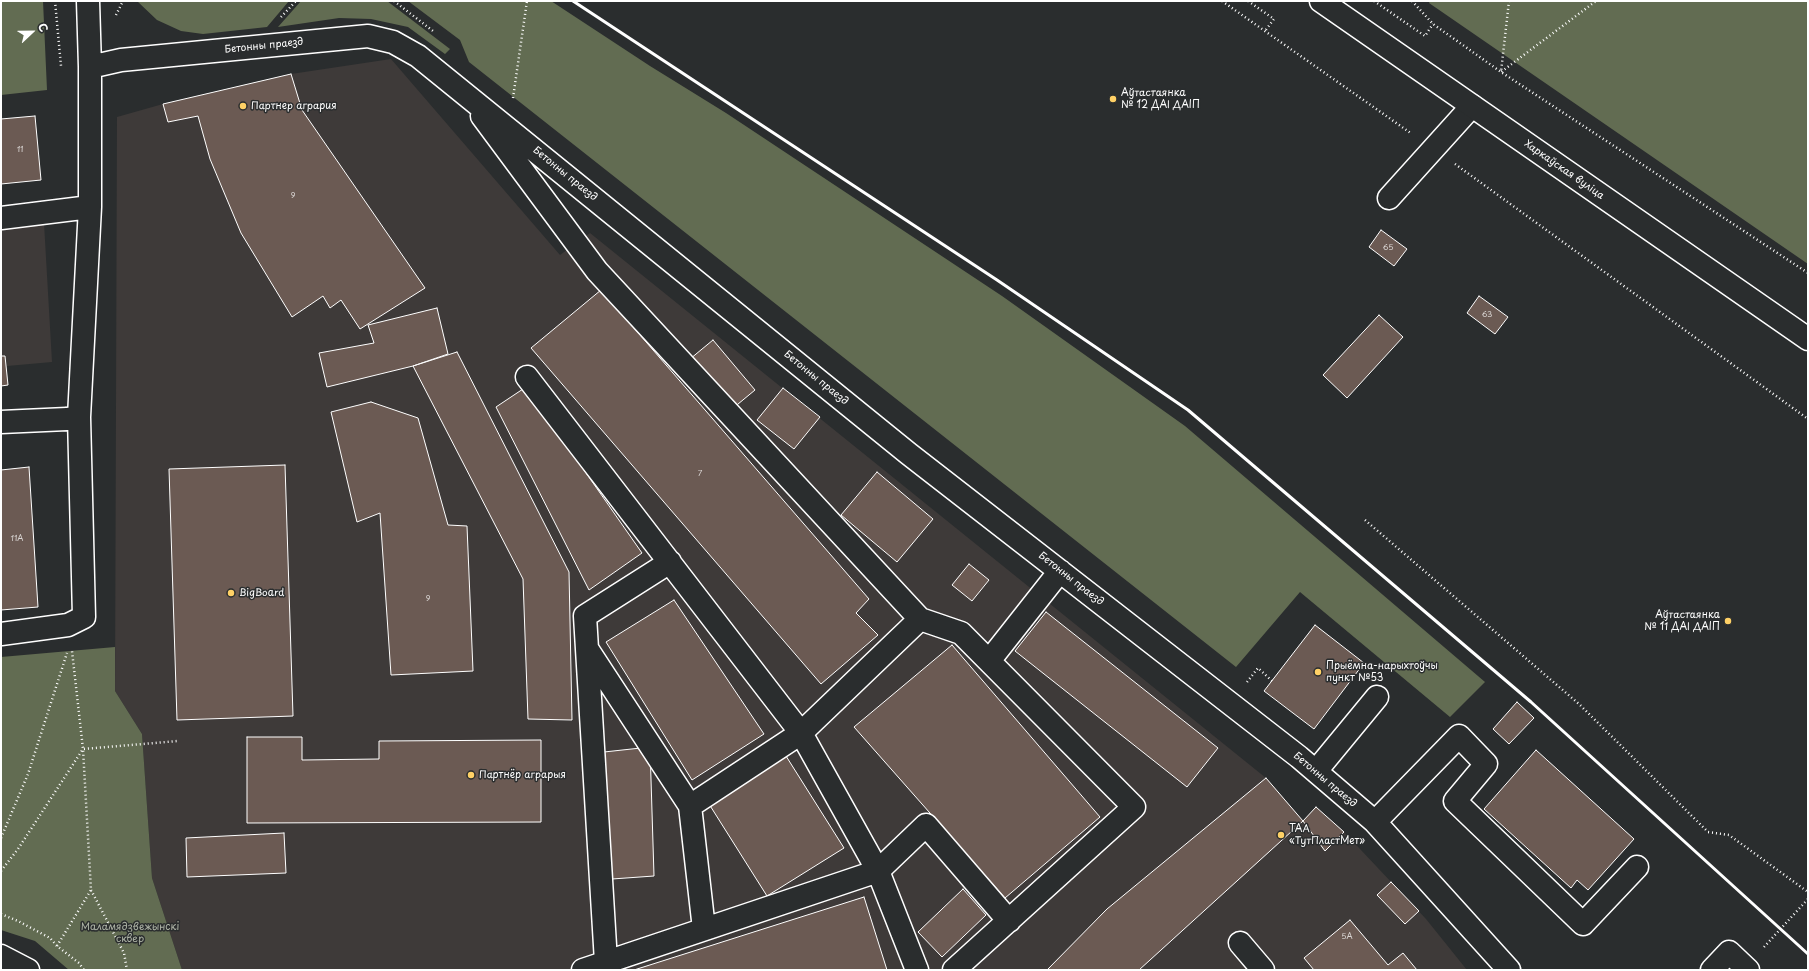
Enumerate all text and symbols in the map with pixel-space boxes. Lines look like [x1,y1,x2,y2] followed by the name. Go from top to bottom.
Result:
[12,12,52,52] north arrow
[34,20,53,34] text: С
[224,36,304,56] street label: Бетонны праезд
[1121,87,1200,110] place label: Аўтастаянка № 12 ДАІ ДАІП
[1108,94,1118,104] marker: Аўтастаянка № 12 ДАІ ДАІП
[251,100,337,112] place label: Партнер агрария
[238,101,248,111] marker: Партнер агрария
[1522,138,1606,202] street label: Харкаўская вуліца
[530,144,600,204] street label: Бетонны праезд
[17,145,23,155] house number: 11
[291,191,295,201] house number: 9
[1383,243,1393,253] house number: 65
[1482,310,1492,320] house number: 63
[781,348,851,408] street label: Бетонны праезд
[698,469,702,479] house number: 7
[11,534,23,544] house number: 11А
[1036,550,1106,608] street label: Бетонны праезд
[239,587,284,599] place label: BigBoard
[226,588,236,598] marker: BigBoard
[426,594,430,604] house number: 9
[1644,609,1720,632] place label: Аўтастаянка № 11 ДАІ ДАІП
[1723,616,1733,626] marker: Аўтастаянка № 11 ДАІ ДАІП
[1326,660,1438,684] place label: Прыёмна-нарыхтоўчы пункт №53
[1313,667,1323,677] marker: Прыёмна-нарыхтоўчы пункт №53
[1291,750,1359,810] street label: Бетонны праезд
[479,769,566,781] place label: Партнёр аграрыя
[466,770,476,780] marker: Партнёр аграрыя
[1289,823,1365,846] place label: ТАА «ТутПластМет»
[1276,830,1286,840] marker: ТАА «ТутПластМет»
[81,921,179,944] park label: Маламядзвежынскі сквер
[1341,932,1353,942] house number: 5А

